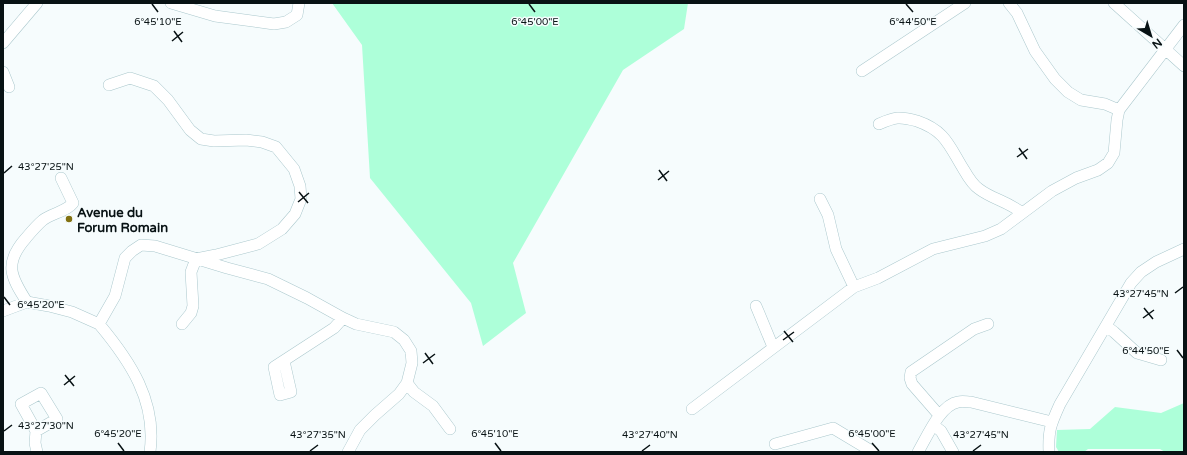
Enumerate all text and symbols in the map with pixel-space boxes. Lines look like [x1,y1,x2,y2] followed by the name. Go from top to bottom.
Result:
[134,16,182,28] text: 6°45'10"E
[511,16,559,28] text: 6°45'00"E
[889,16,937,28] text: 6°44'50"E
[1131,16,1171,56] north arrow
[1149,36,1164,51] text: N
[18,161,74,173] text: 43°27'25"N
[77,205,168,236] place label: Avenue du Forum Romain
[64,214,74,224] marker: Avenue du Forum Romain
[1113,288,1169,300] text: 43°27'45"N
[17,299,65,311] text: 6°45'20"E
[1122,345,1170,357] text: 6°44'50"E
[18,420,74,432] text: 43°27'30"N
[94,428,142,440] text: 6°45'20"E
[471,428,519,440] text: 6°45'10"E
[848,428,896,440] text: 6°45'00"E
[290,429,346,441] text: 43°27'35"N
[622,429,678,441] text: 43°27'40"N
[953,429,1009,441] text: 43°27'45"N

